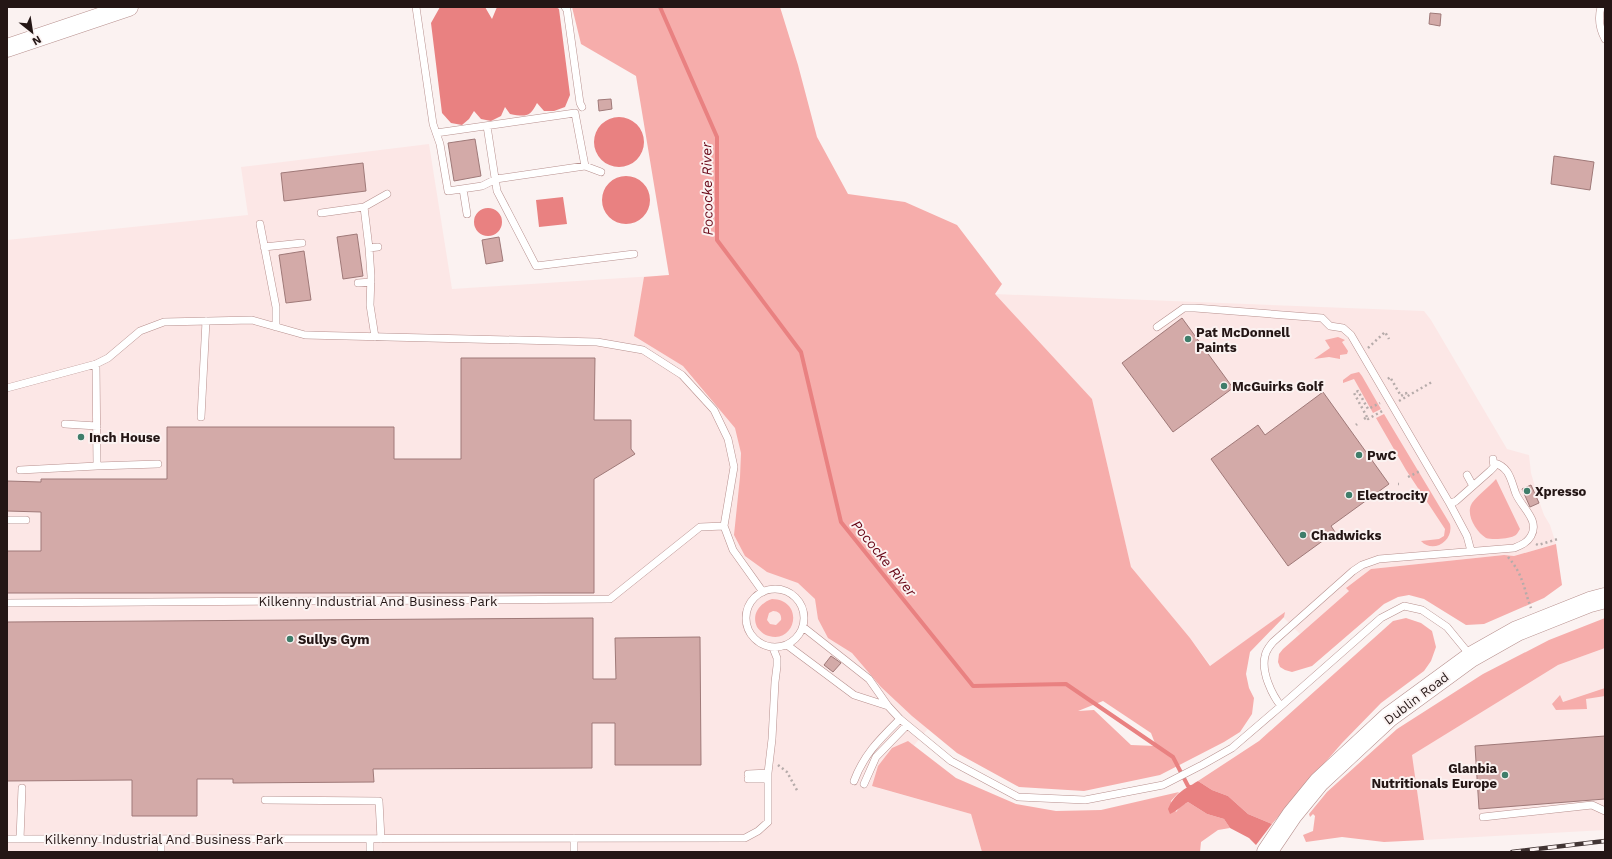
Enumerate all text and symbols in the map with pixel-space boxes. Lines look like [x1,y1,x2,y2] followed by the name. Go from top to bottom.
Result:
[12,12,52,52] north arrow
[30,33,44,48] text: N
[698,142,716,236] water label: Pococke River
[1196,325,1291,355] place label: Pat McDonnell Paints
[1183,334,1193,344] marker: Pat McDonnell Paints
[1232,379,1324,394] place label: McGuirks Golf
[1219,381,1229,391] marker: McGuirks Golf
[89,430,161,445] place label: Inch House
[76,432,86,442] marker: Inch House
[1367,448,1396,463] place label: PwC
[1354,450,1364,460] marker: PwC
[1535,484,1587,499] place label: Xpresso
[1522,486,1532,496] marker: Xpresso
[1357,488,1428,503] place label: Electrocity
[1344,490,1354,500] marker: Electrocity
[848,517,920,600] water label: Pococke River
[1311,528,1381,543] place label: Chadwicks
[1298,530,1308,540] marker: Chadwicks
[259,594,498,609] street label: Kilkenny Industrial And Business Park
[298,632,369,647] place label: Sullys Gym
[285,634,295,644] marker: Sullys Gym
[1381,669,1452,728] street label: Dublin Road
[1371,761,1497,791] place label: Glanbia Nutritionals Europe
[1500,770,1510,780] marker: Glanbia Nutritionals Europe
[45,832,284,847] street label: Kilkenny Industrial And Business Park

